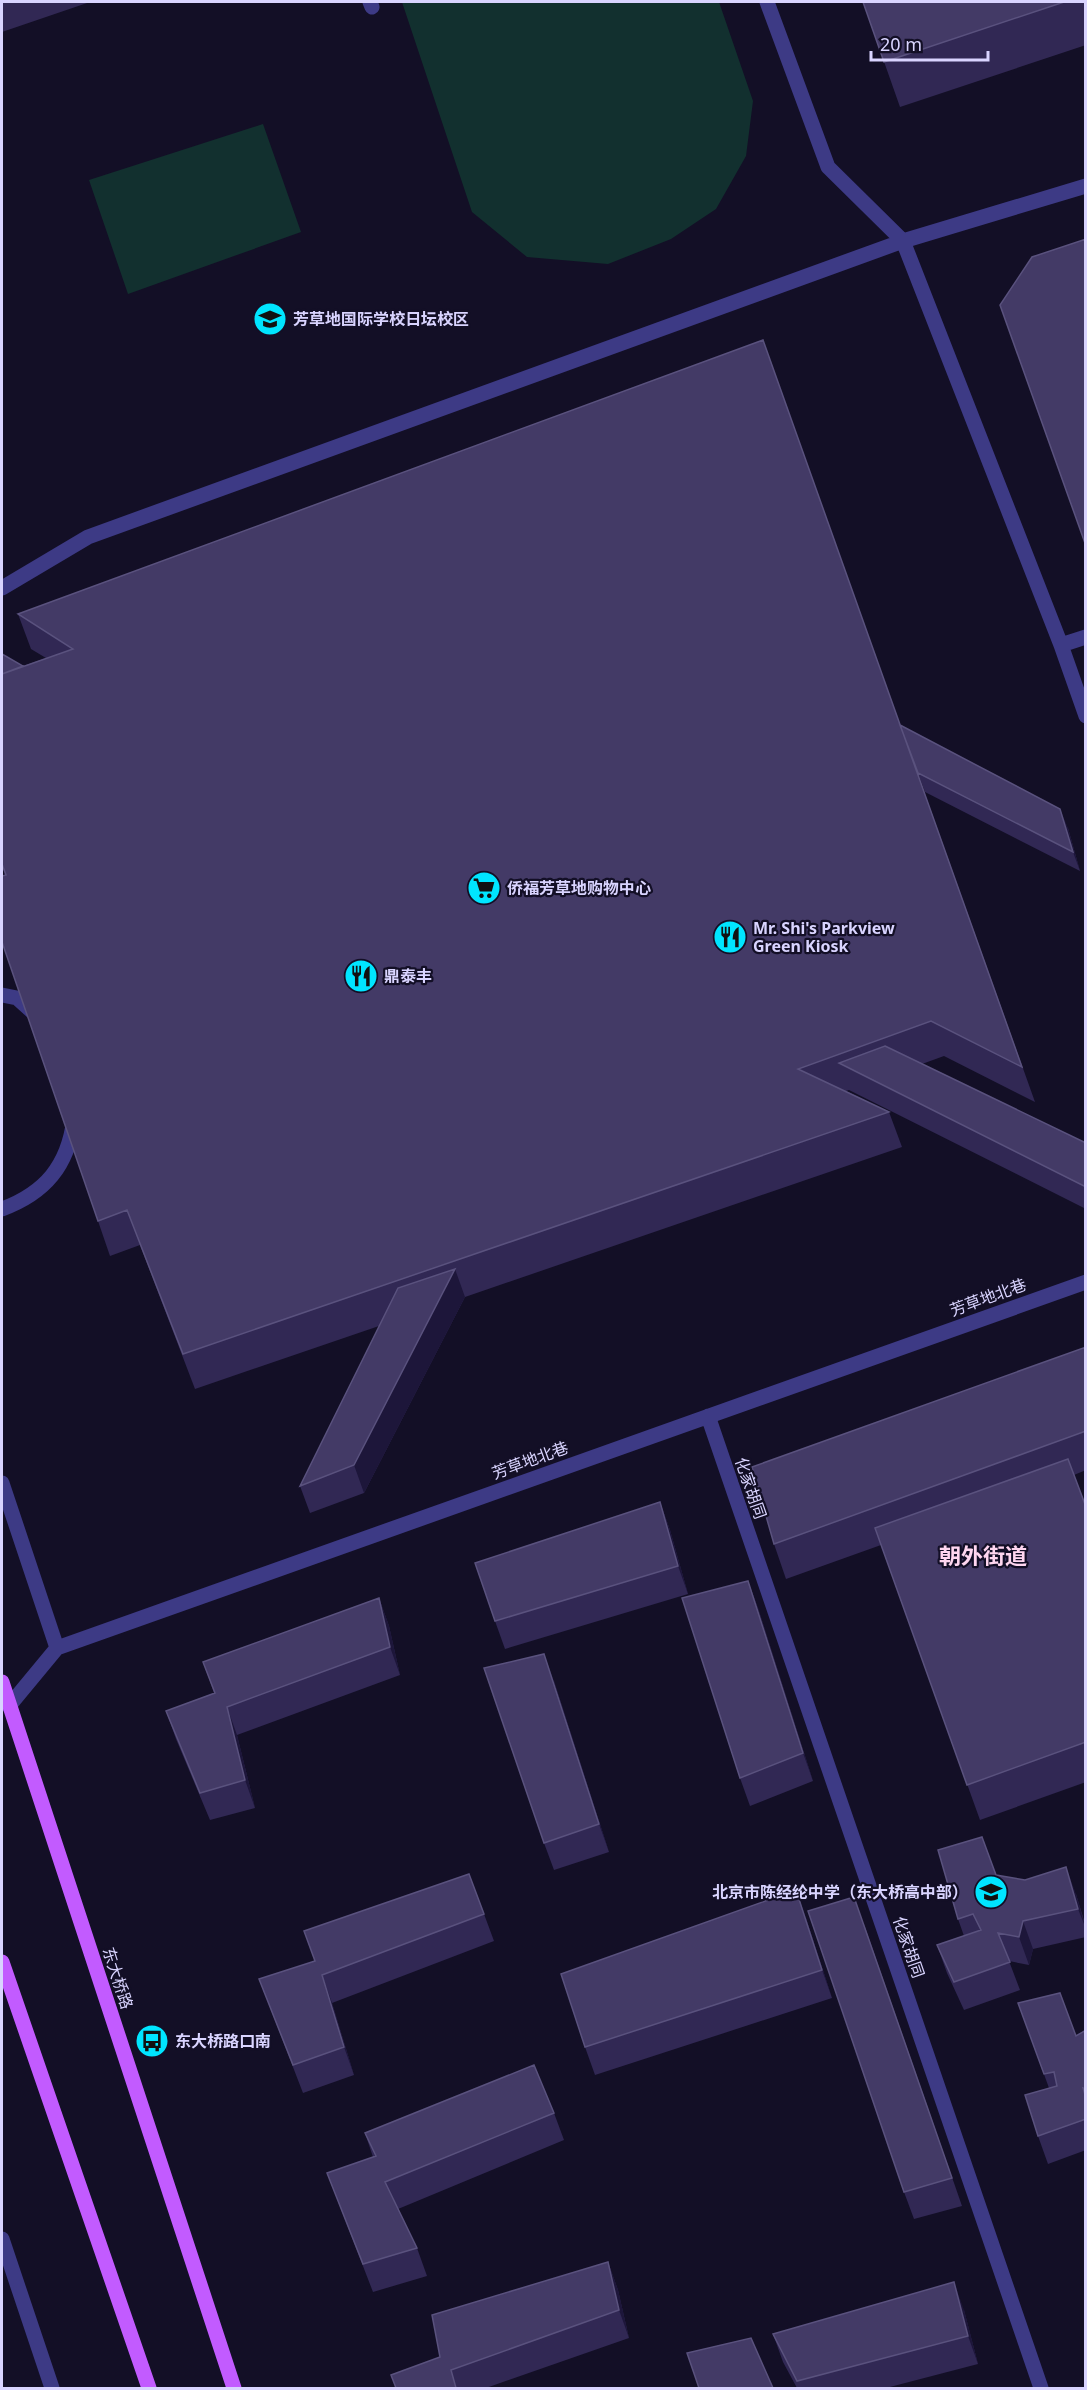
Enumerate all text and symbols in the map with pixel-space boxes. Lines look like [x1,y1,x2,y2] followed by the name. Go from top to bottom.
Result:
[871,24,988,62] scale bar
[880,32,922,56] text: 20 m
[252,301,288,337] school or university icon: 芳草地国际学校日坛校区
[293,308,469,330] place label: 芳草地国际学校日坛校区
[466,870,502,906] supermarket icon: 侨福芳草地购物中心
[507,877,651,899] place label: 侨福芳草地购物中心
[753,917,895,957] place label: Mr. Shi's Parkview Green Kiosk
[712,919,748,955] restaurant icon: Mr. Shi's Parkview Green Kiosk
[343,958,379,994] restaurant icon: 鼎泰丰
[384,965,432,987] place label: 鼎泰丰
[947,1273,1029,1321] street label: 芳草地北巷
[489,1436,571,1484] street label: 芳草地北巷
[730,1454,772,1522] street label: 化家胡同
[939,1540,1027,1570] district label: 朝外街道
[973,1874,1009,1910] school or university icon: 北京市陈经纶中学（东大桥高中部）
[712,1881,968,1903] place label: 北京市陈经纶中学（东大桥高中部）
[888,1913,930,1981] street label: 化家胡同
[98,1944,138,2012] street label: 东大桥路
[134,2023,170,2059] bus stop icon: 东大桥路口南
[175,2030,271,2052] place label: 东大桥路口南

